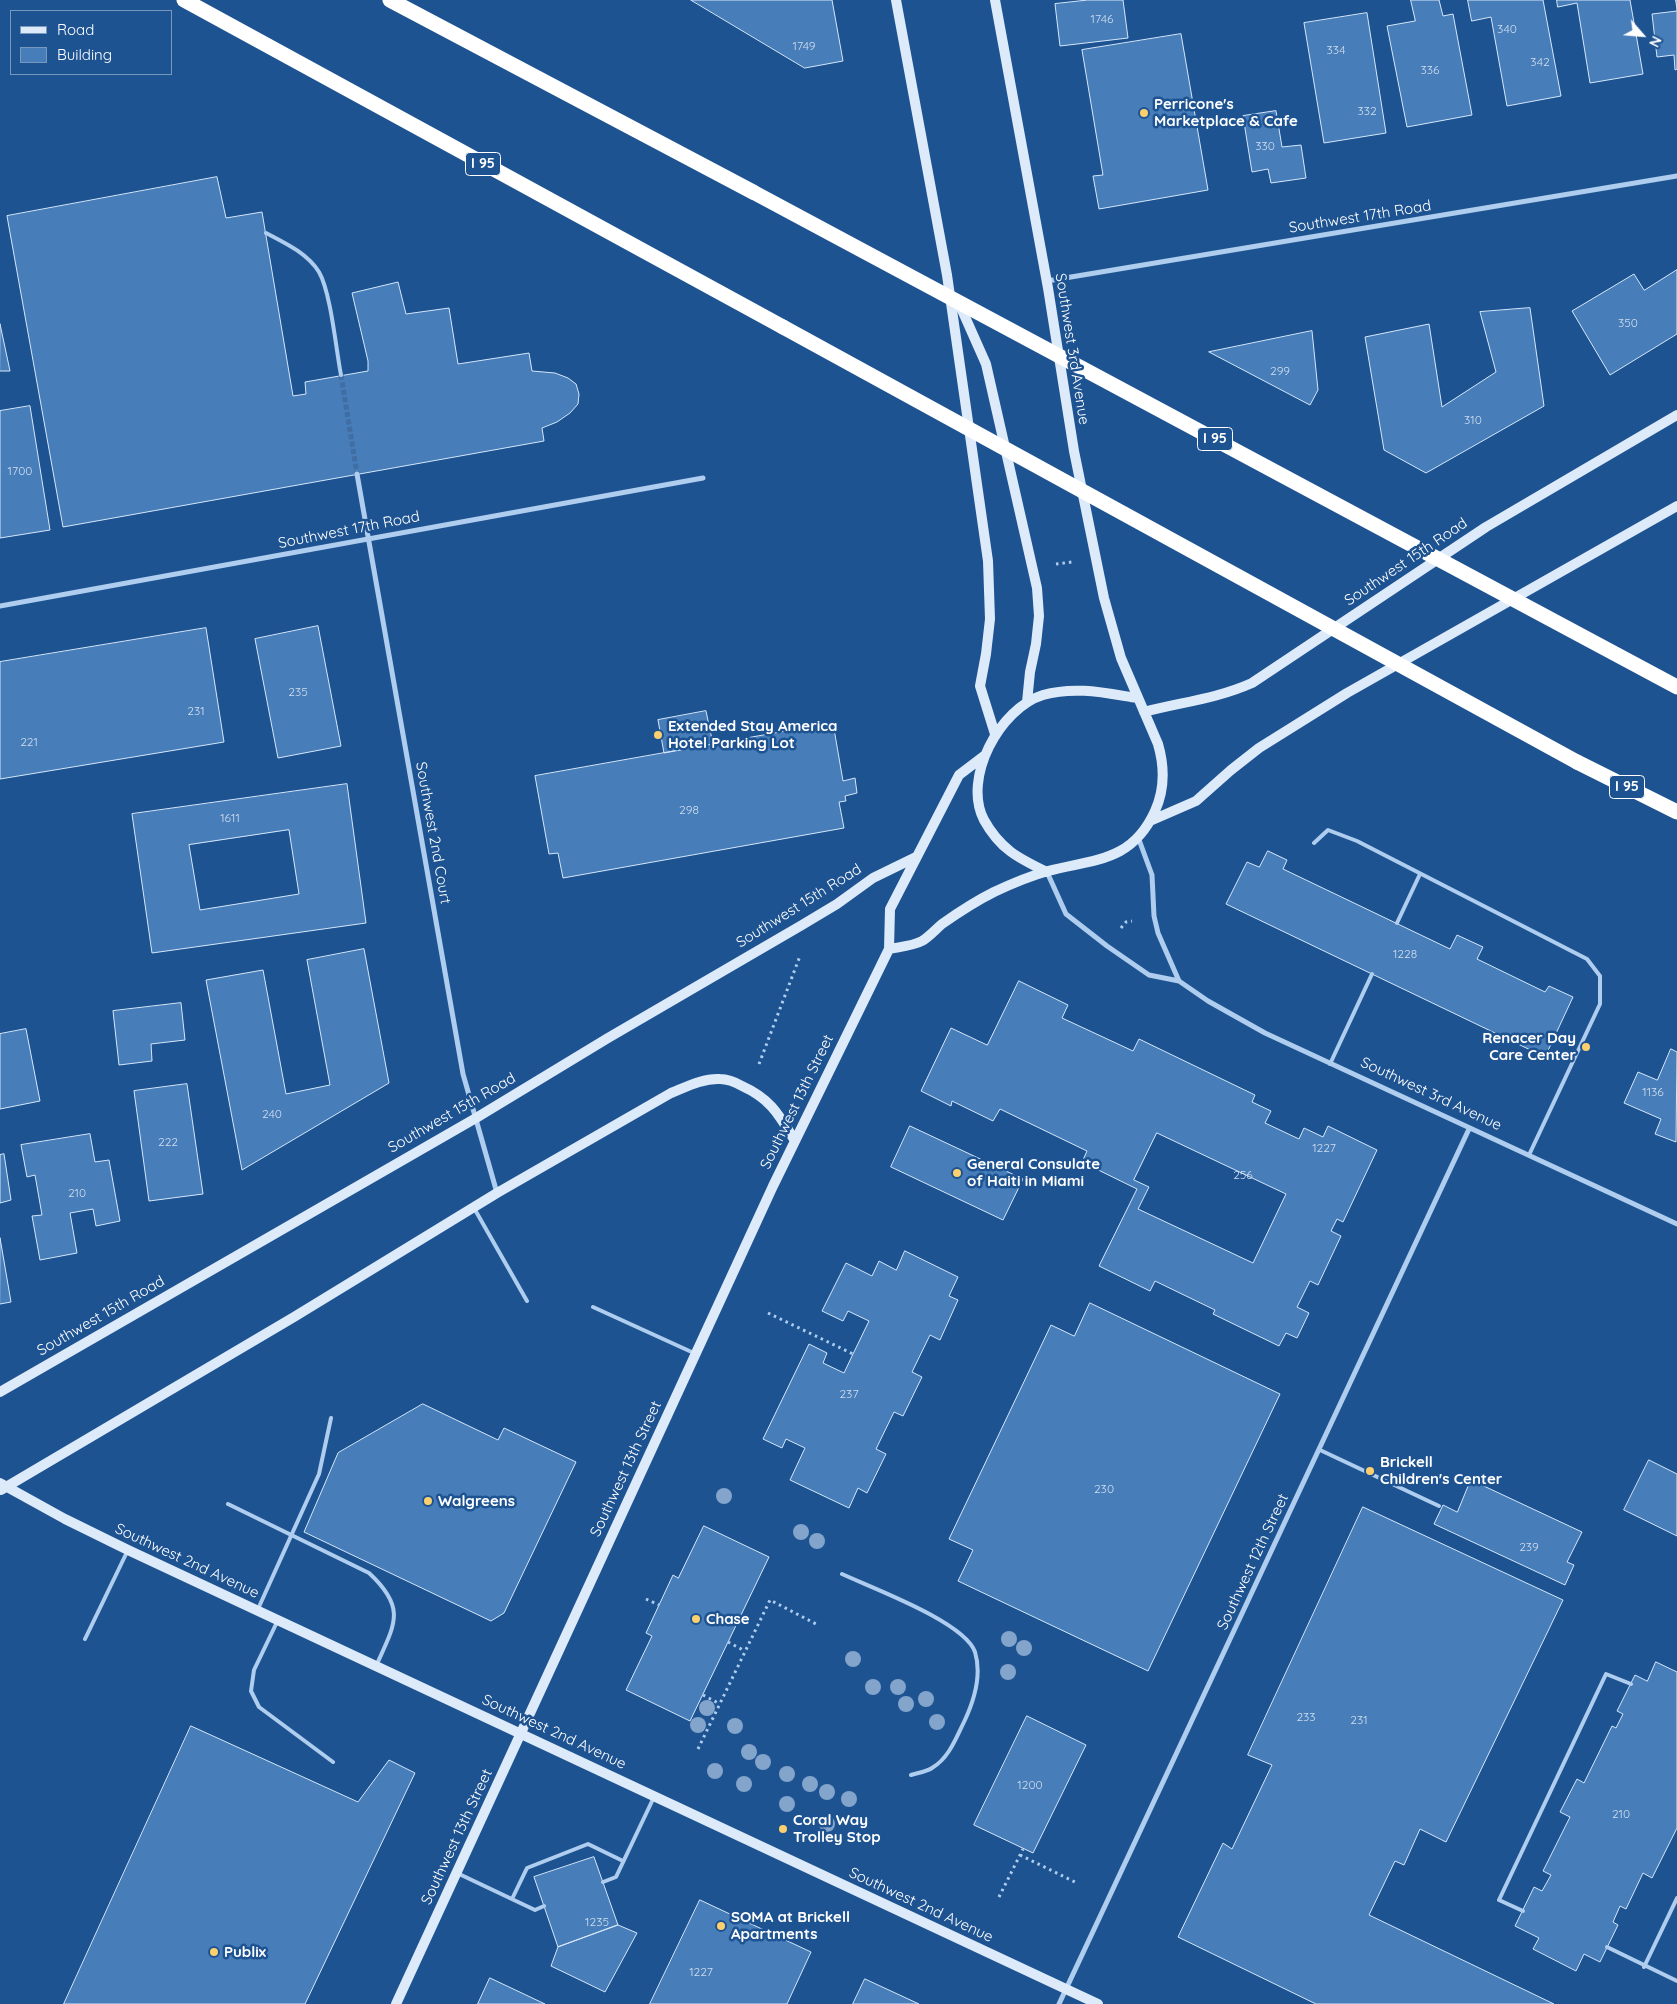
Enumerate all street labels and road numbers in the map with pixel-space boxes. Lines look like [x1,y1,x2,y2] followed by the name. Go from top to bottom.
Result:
[466,152,500,175] road number: I 95
[1288,197,1432,237] street label: Southwest 17th Road
[1051,272,1093,426] street label: Southwest 3rd Avenue
[1198,428,1232,450] road number: I 95
[277,507,421,553] street label: Southwest 17th Road
[1341,514,1471,610] street label: Southwest 15th Road
[412,761,454,905] street label: Southwest 2nd Court
[1610,776,1644,799] road number: I 95
[733,860,865,952] street label: Southwest 15th Road
[757,1032,837,1172] street label: Southwest 13th Street
[1358,1053,1504,1135] street label: Southwest 3rd Avenue
[385,1069,519,1157] street label: Southwest 15th Road
[34,1272,168,1360] street label: Southwest 15th Road
[587,1398,665,1540] street label: Southwest 13th Street
[1214,1491,1292,1633] street label: Southwest 12th Street
[112,1520,262,1602] street label: Southwest 2nd Avenue
[479,1691,629,1773] street label: Southwest 2nd Avenue
[418,1766,496,1908] street label: Southwest 13th Street
[846,1864,996,1946] street label: Southwest 2nd Avenue

